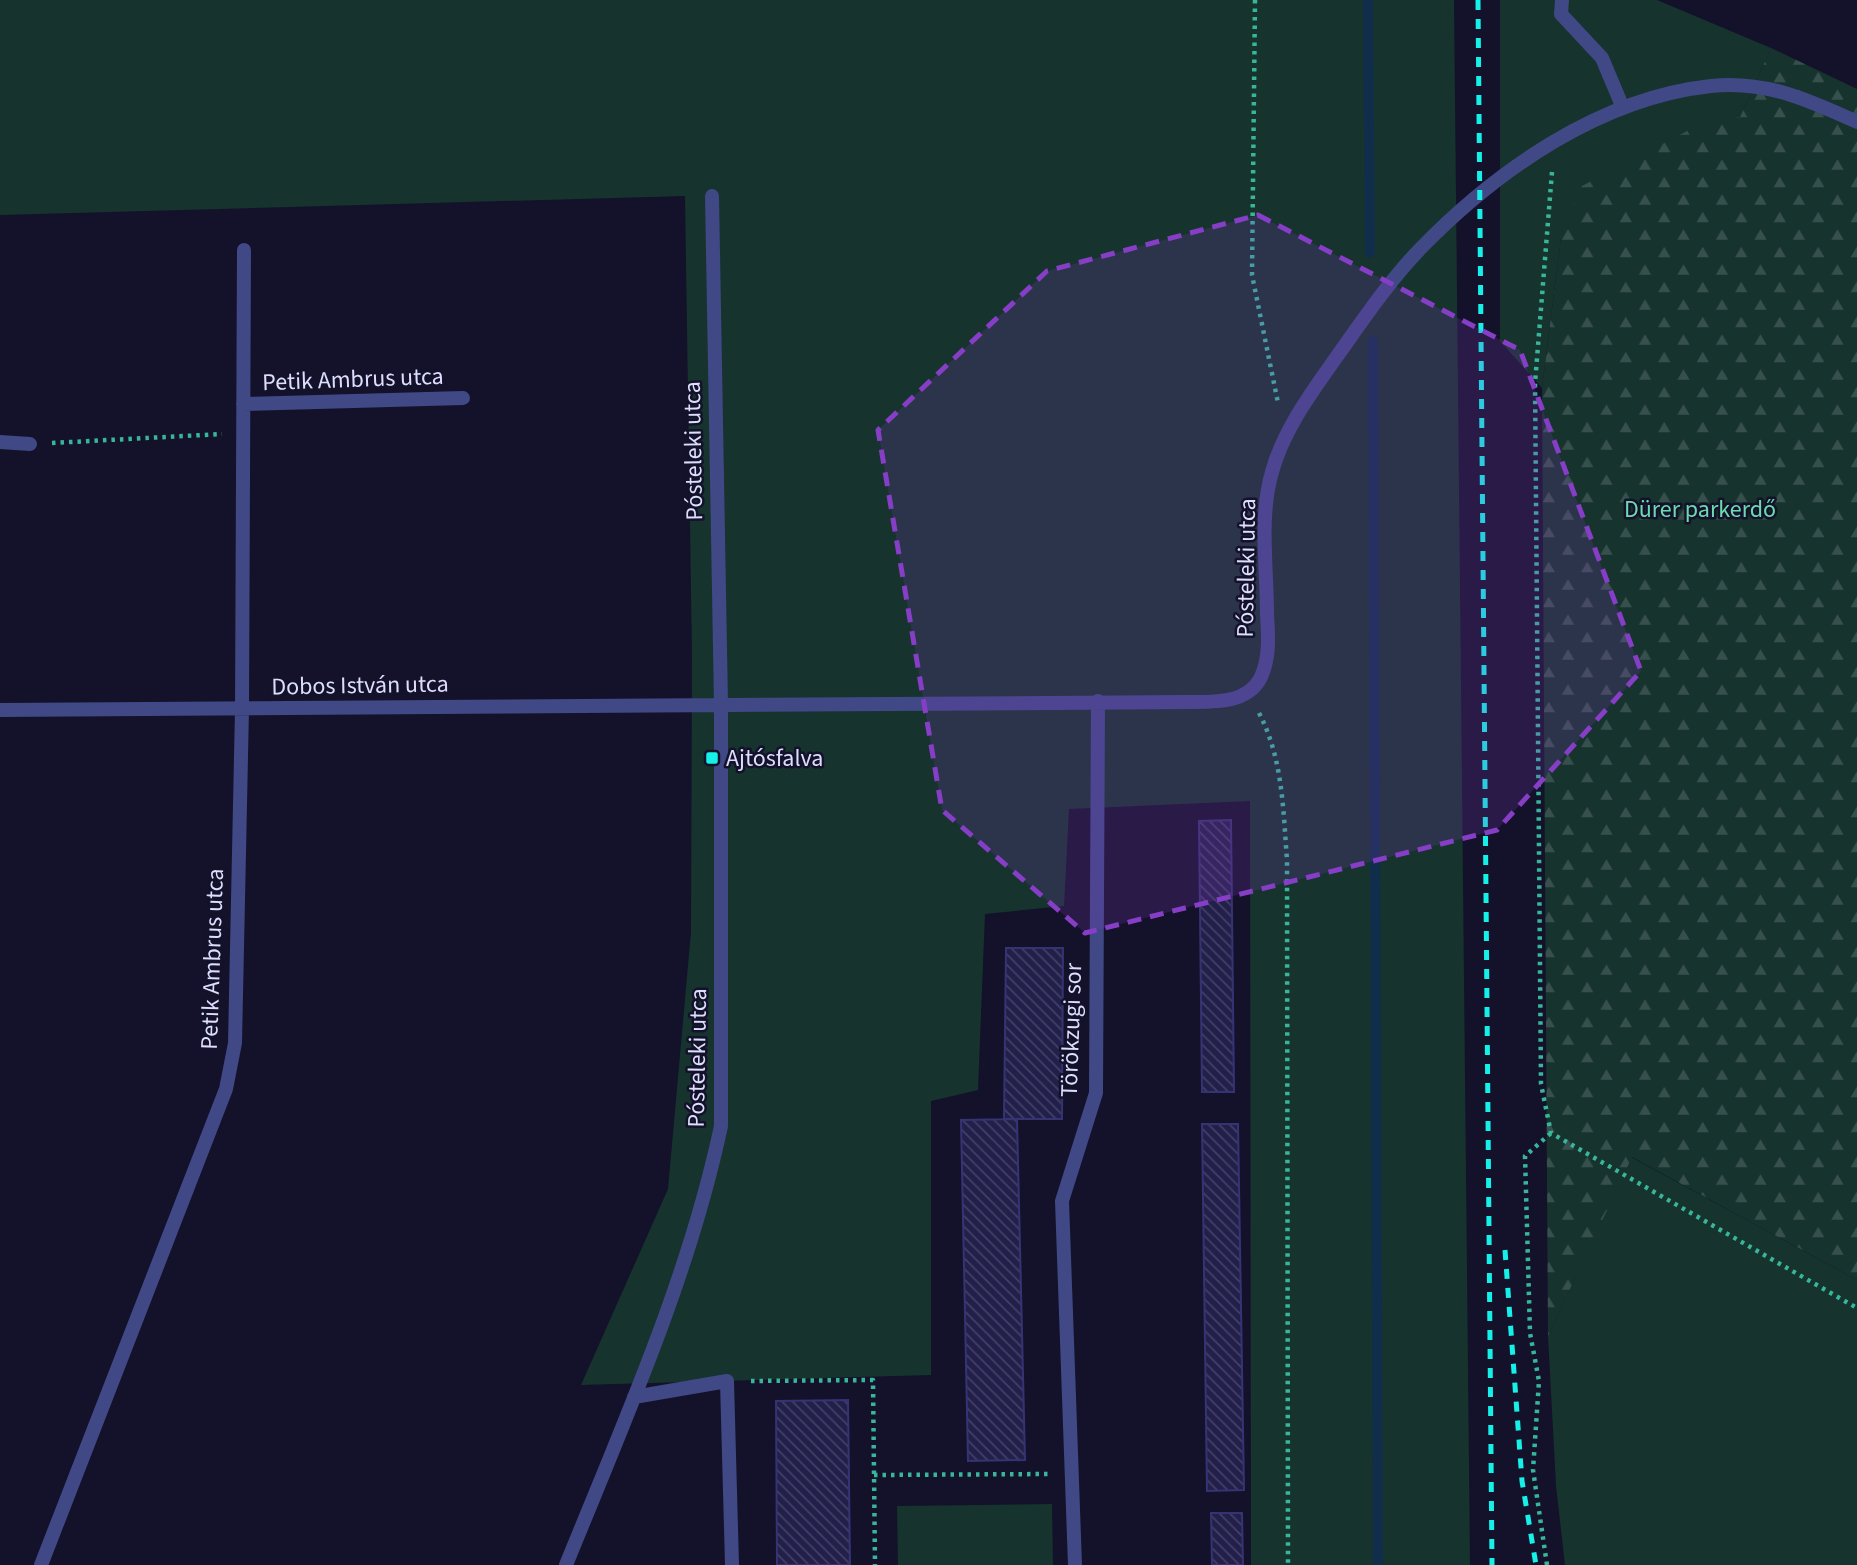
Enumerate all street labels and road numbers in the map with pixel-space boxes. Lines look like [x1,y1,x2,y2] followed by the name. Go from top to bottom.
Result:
[262,359,444,400] street label: Petik Ambrus utca
[675,381,712,521] street label: Pósteleki utca
[1228,498,1265,638] street label: Pósteleki utca
[271,666,449,705] street label: Dobos István utca
[192,868,233,1050] street label: Petik Ambrus utca
[1052,962,1091,1098] street label: Törökzugi sor
[679,988,716,1128] street label: Pósteleki utca

